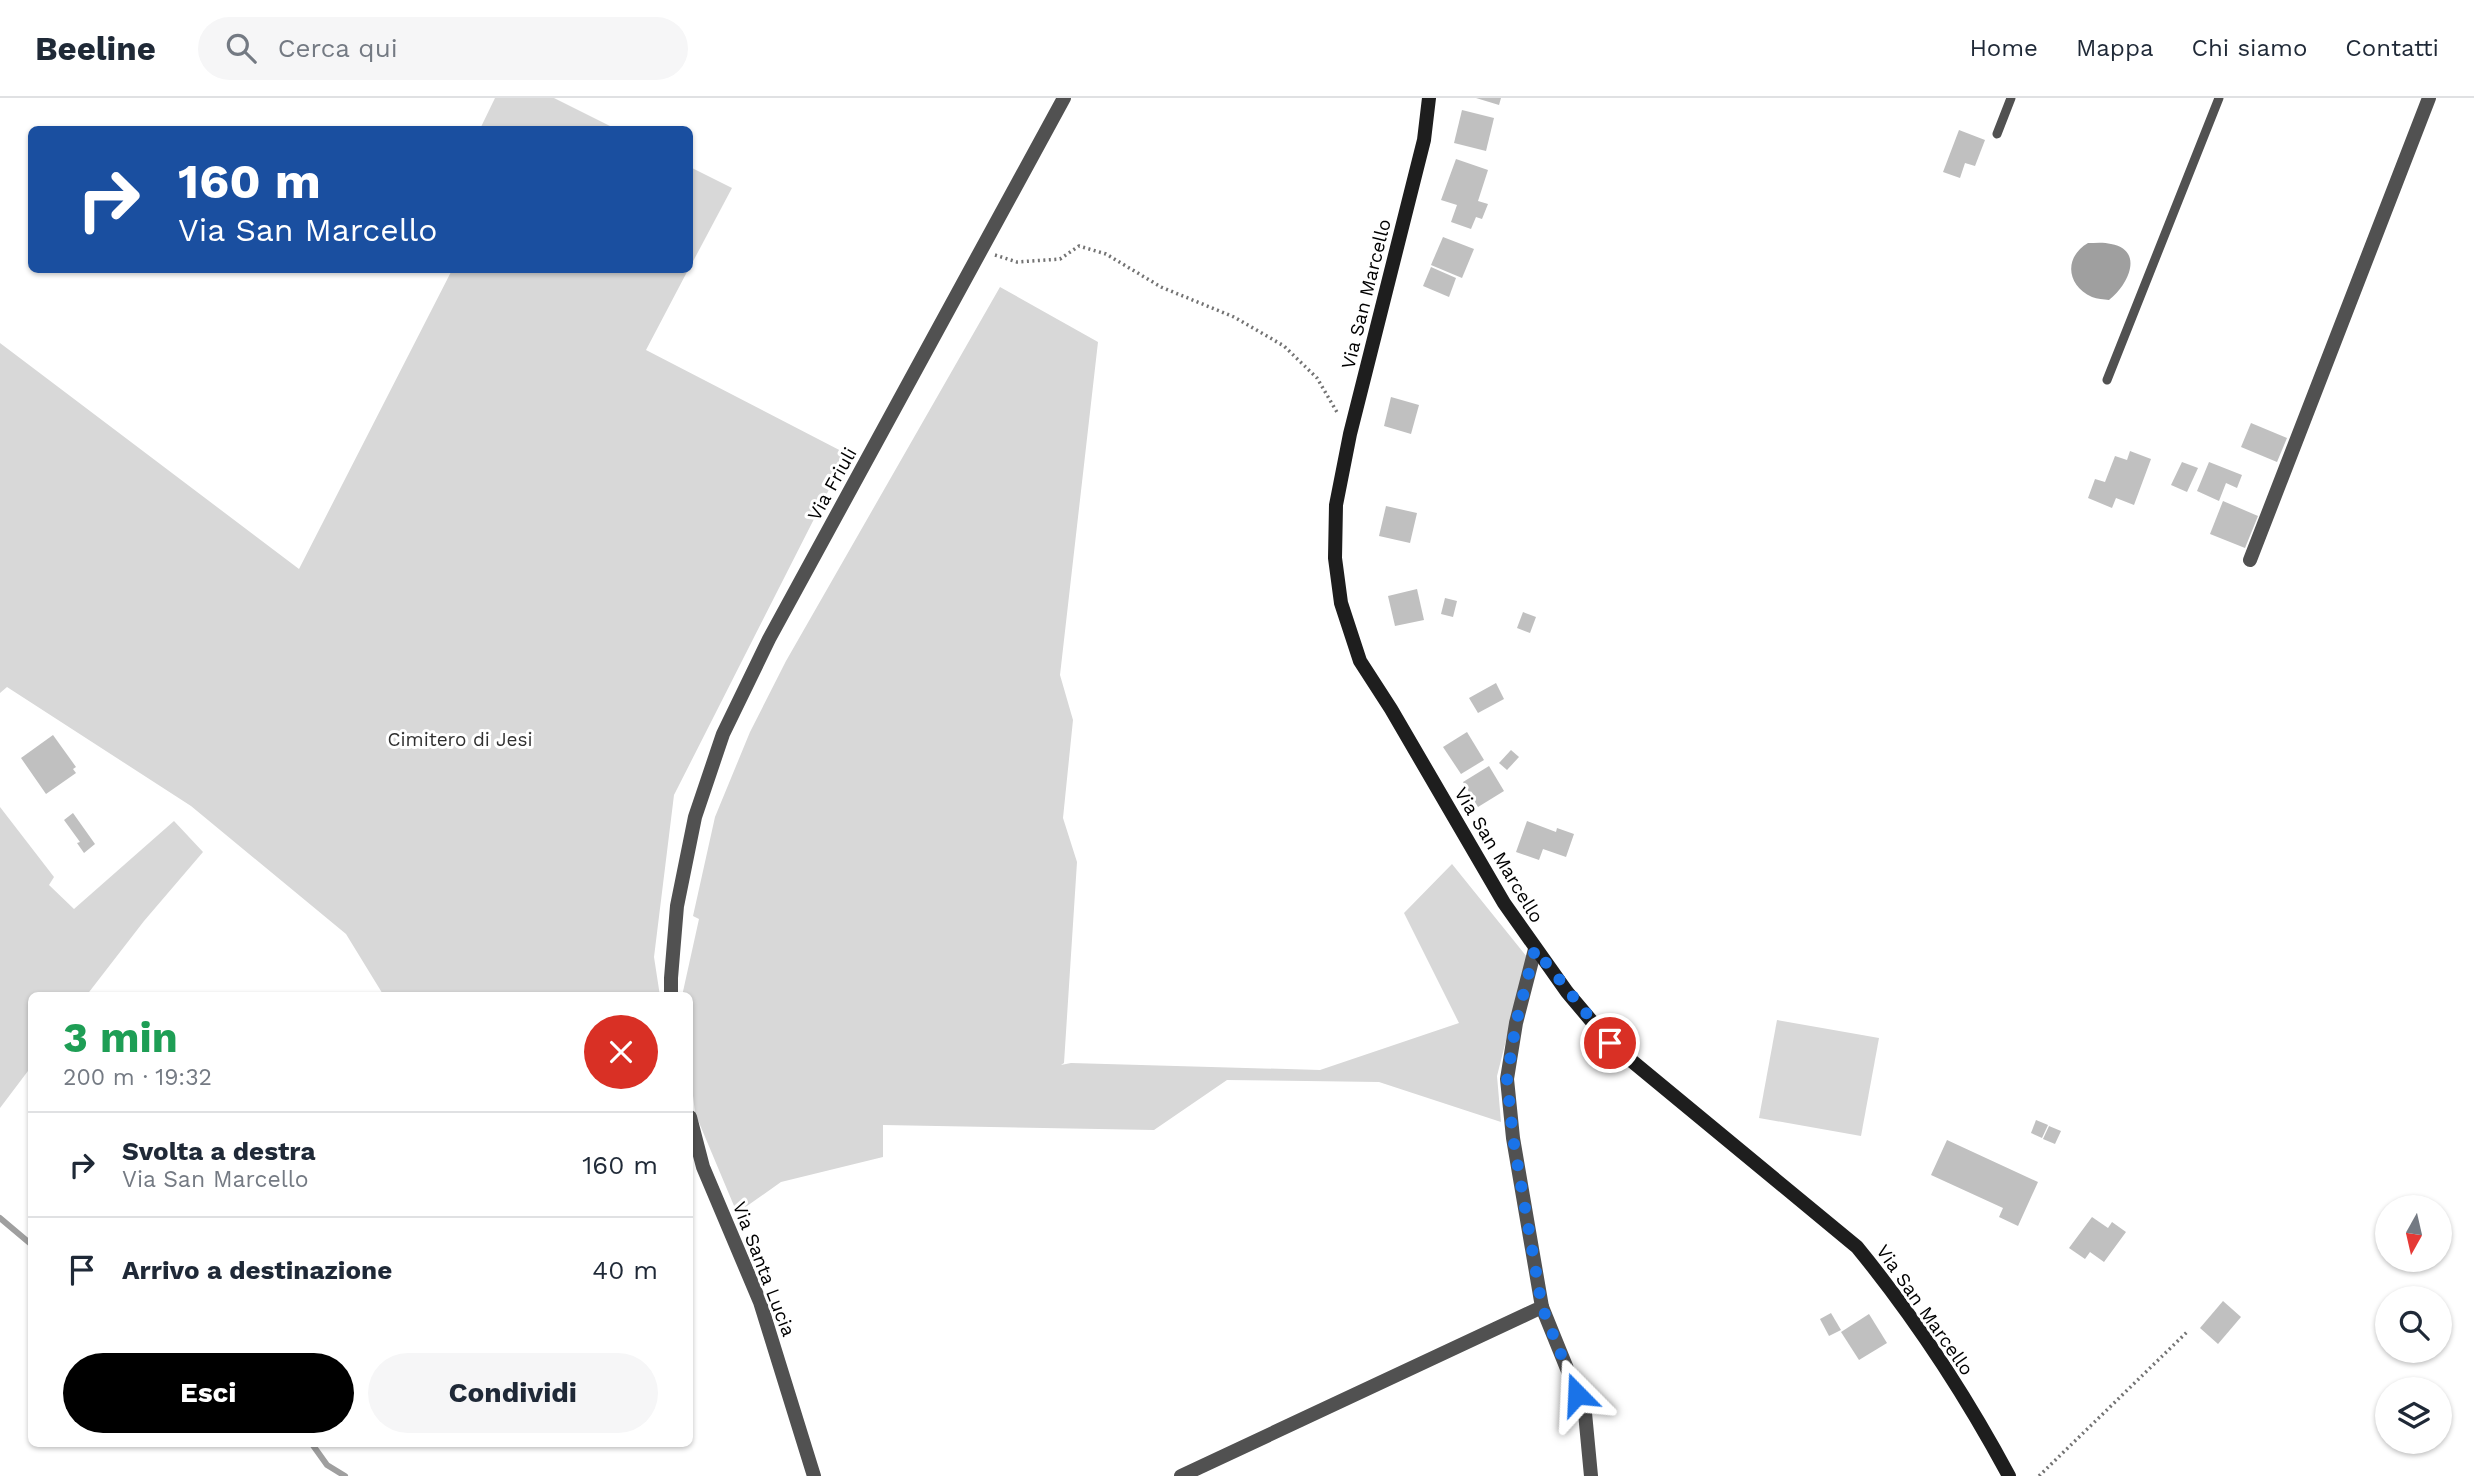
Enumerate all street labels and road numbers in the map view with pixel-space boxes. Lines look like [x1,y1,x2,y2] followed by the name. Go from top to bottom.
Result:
[1336,216,1396,372] street label: Via San Marcello
[802,443,862,525] street label: Via Friuli
[1449,783,1549,927] street label: Via San Marcello
[728,1198,800,1340] street label: Via Santa Lucia
[1871,1240,1979,1380] street label: Via San Marcello

